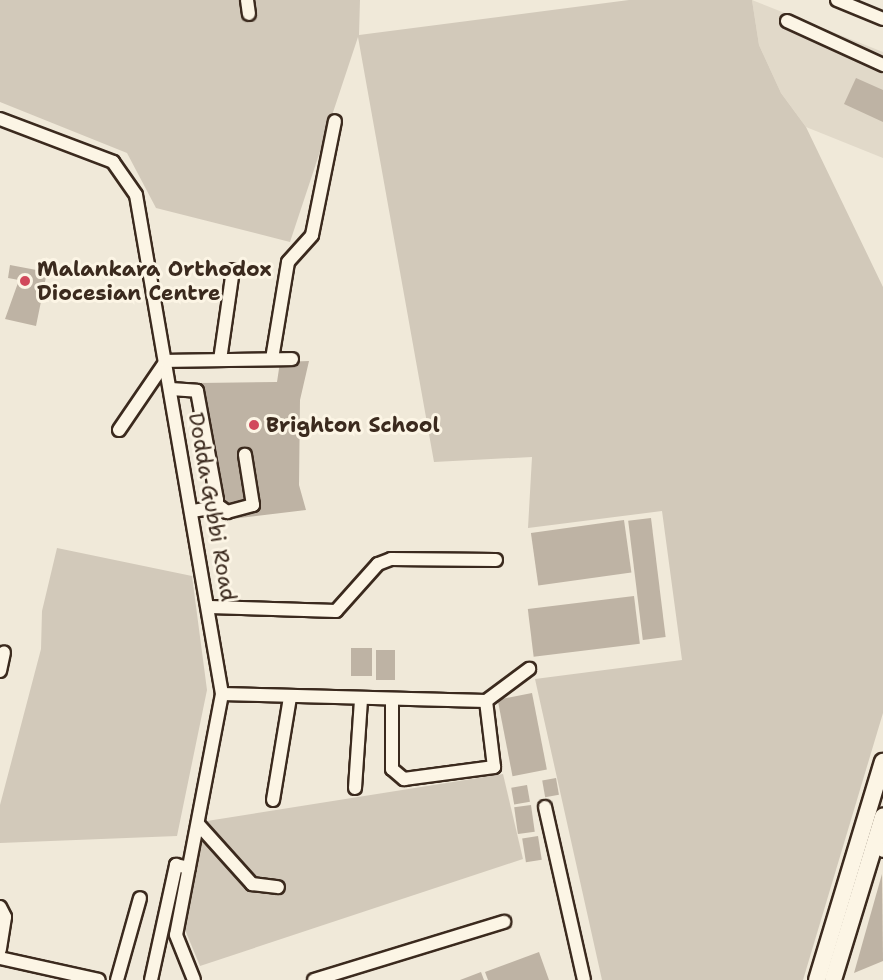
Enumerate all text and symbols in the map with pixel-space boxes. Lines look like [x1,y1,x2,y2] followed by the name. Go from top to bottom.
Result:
[37,256,271,306] place label: Malankara Orthodox Diocesian Centre
[18,274,32,288] marker: Malankara Orthodox Diocesian Centre
[183,411,241,603] street label: Dodda Gubbi Road
[266,412,440,438] place label: Brighton School
[247,418,261,432] marker: Brighton School

